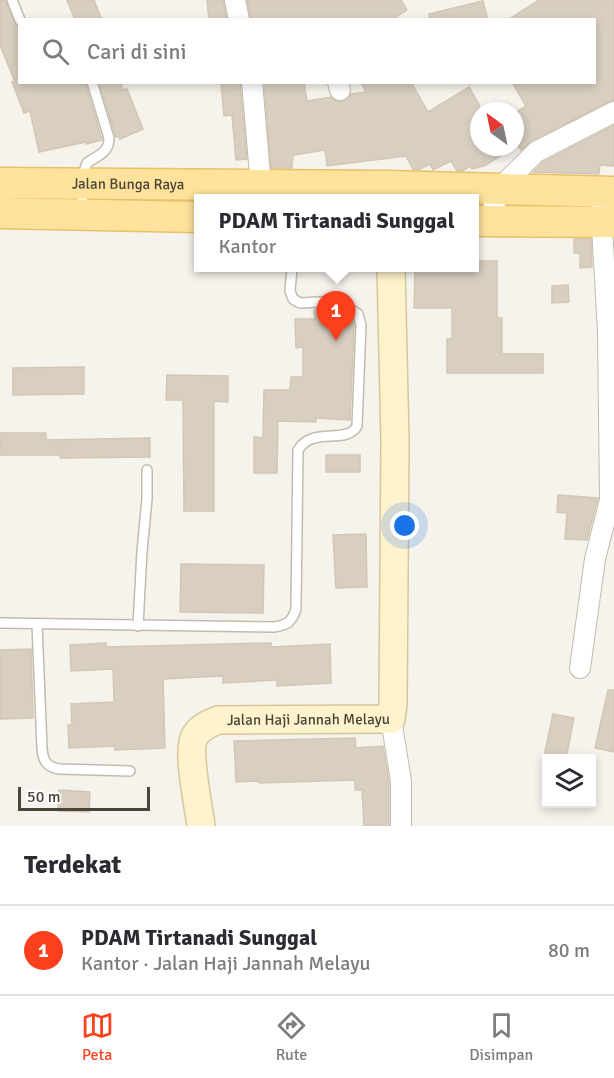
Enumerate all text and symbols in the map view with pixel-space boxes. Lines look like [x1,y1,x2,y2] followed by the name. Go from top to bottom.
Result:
[18,18,596,84] search box
[39,35,72,68] icon: search
[87,38,187,65] text: Cari di sini
[470,102,524,156] north arrow
[72,175,184,193] street label: Jalan Bunga Raya
[194,194,479,272] popup
[218,207,455,234] text: PDAM Tirtanadi Sunggal
[218,234,276,259] text: Kantor
[316,292,356,341] pin: 1
[390,511,419,540] your location
[227,710,390,729] street label: Jalan Haji Jannah Melayu
[542,754,596,808] map controls
[542,754,596,808] button: layers
[18,784,150,812] scale bar
[27,787,61,807] text: 50 m
[24,849,121,881] text: Terdekat
[81,924,317,951] text: PDAM Tirtanadi Sunggal
[38,938,49,963] text: 1
[548,938,590,963] text: 80 m
[81,951,371,976] text: Kantor · Jalan Haji Jannah Melayu
[81,1009,114,1065] tab: Peta
[275,1009,308,1065] tab: Rute
[469,1009,533,1065] tab: Disimpan

